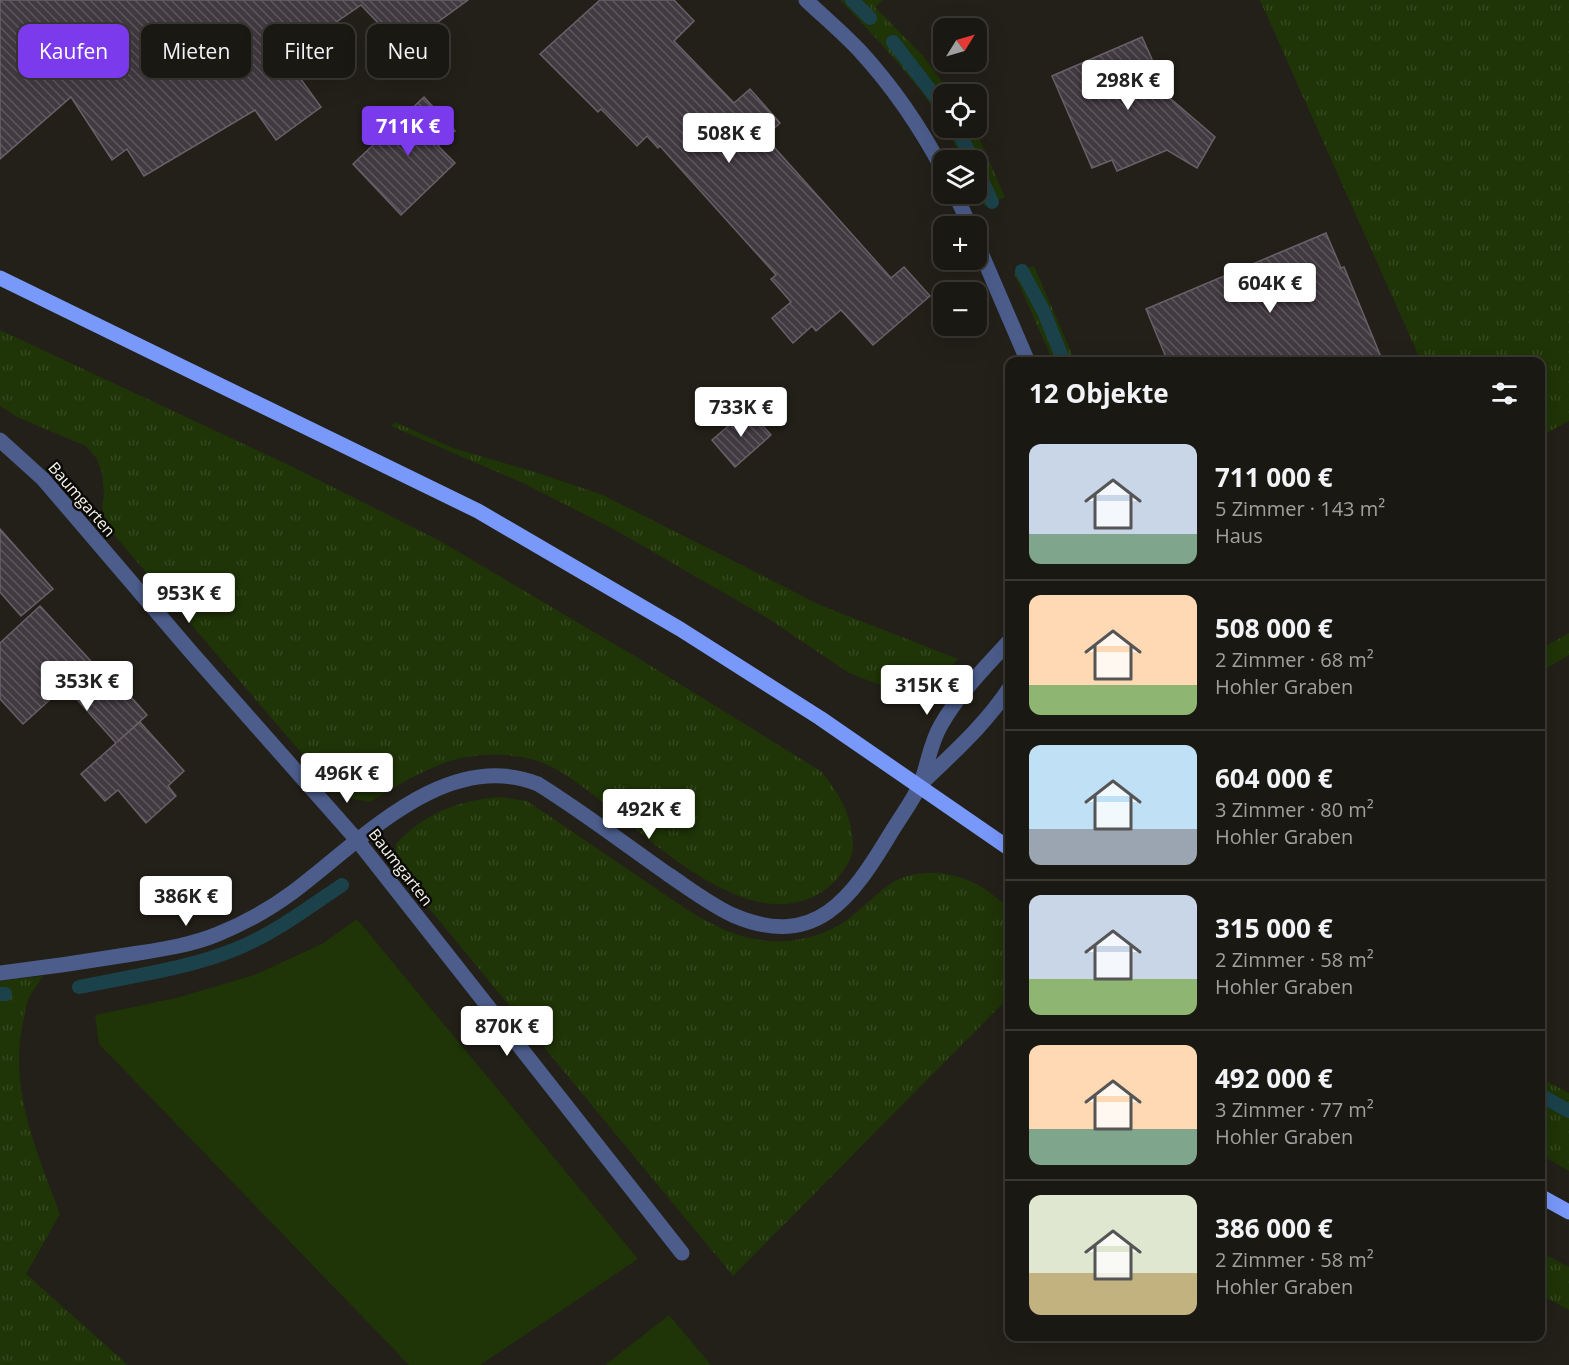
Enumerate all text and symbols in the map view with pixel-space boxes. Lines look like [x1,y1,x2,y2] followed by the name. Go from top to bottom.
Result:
[933,18,987,72] north arrow
[933,18,987,336] map controls
[18,24,129,78] chip: Kaufen
[141,24,251,78] chip: Mieten
[263,24,355,78] chip: Filter
[367,24,449,78] chip: Neu
[1079,60,1177,111] pin: 298K €
[1096,66,1160,93] text: 298K €
[933,84,987,138] button: locate
[359,106,457,157] pin: 711K €
[376,112,440,139] text: 711K €
[680,113,778,164] pin: 508K €
[697,119,761,146] text: 508K €
[933,150,987,204] button: layers
[933,216,987,270] button: +
[1221,263,1319,314] pin: 604K €
[1238,269,1302,296] text: 604K €
[933,282,987,336] button: −
[1029,375,1169,411] text: 12 Objekte
[1488,377,1521,410] icon: filters
[692,387,790,438] pin: 733K €
[709,393,773,420] text: 733K €
[43,457,121,541] street label: Baumgarten
[1215,459,1333,495] text: 711 000 €
[1077,468,1149,540] icon: home
[1215,495,1385,522] text: 5 Zimmer · 143 m²
[1215,522,1263,549] text: Haus
[140,573,238,624] pin: 953K €
[157,579,221,606] text: 953K €
[1215,610,1333,646] text: 508 000 €
[1077,619,1149,691] icon: home
[1215,646,1374,673] text: 2 Zimmer · 68 m²
[38,661,136,712] pin: 353K €
[878,665,976,716] pin: 315K €
[55,667,119,694] text: 353K €
[895,671,959,698] text: 315K €
[1215,673,1353,700] text: Hohler Graben
[298,753,396,804] pin: 496K €
[315,759,379,786] text: 496K €
[1215,760,1333,796] text: 604 000 €
[1077,769,1149,841] icon: home
[600,789,698,840] pin: 492K €
[617,795,681,822] text: 492K €
[1215,796,1374,823] text: 3 Zimmer · 80 m²
[1215,823,1353,850] text: Hohler Graben
[364,824,438,910] street label: Baumgarten
[137,876,235,927] pin: 386K €
[154,882,218,909] text: 386K €
[1215,910,1333,946] text: 315 000 €
[1077,919,1149,991] icon: home
[1215,946,1374,973] text: 2 Zimmer · 58 m²
[1215,973,1353,1000] text: Hohler Graben
[458,1006,556,1057] pin: 870K €
[475,1012,539,1039] text: 870K €
[1215,1060,1333,1096] text: 492 000 €
[1077,1069,1149,1141] icon: home
[1215,1096,1374,1123] text: 3 Zimmer · 77 m²
[1215,1123,1353,1150] text: Hohler Graben
[1215,1210,1333,1246] text: 386 000 €
[1077,1219,1149,1291] icon: home
[1215,1246,1374,1273] text: 2 Zimmer · 58 m²
[1215,1273,1353,1300] text: Hohler Graben

